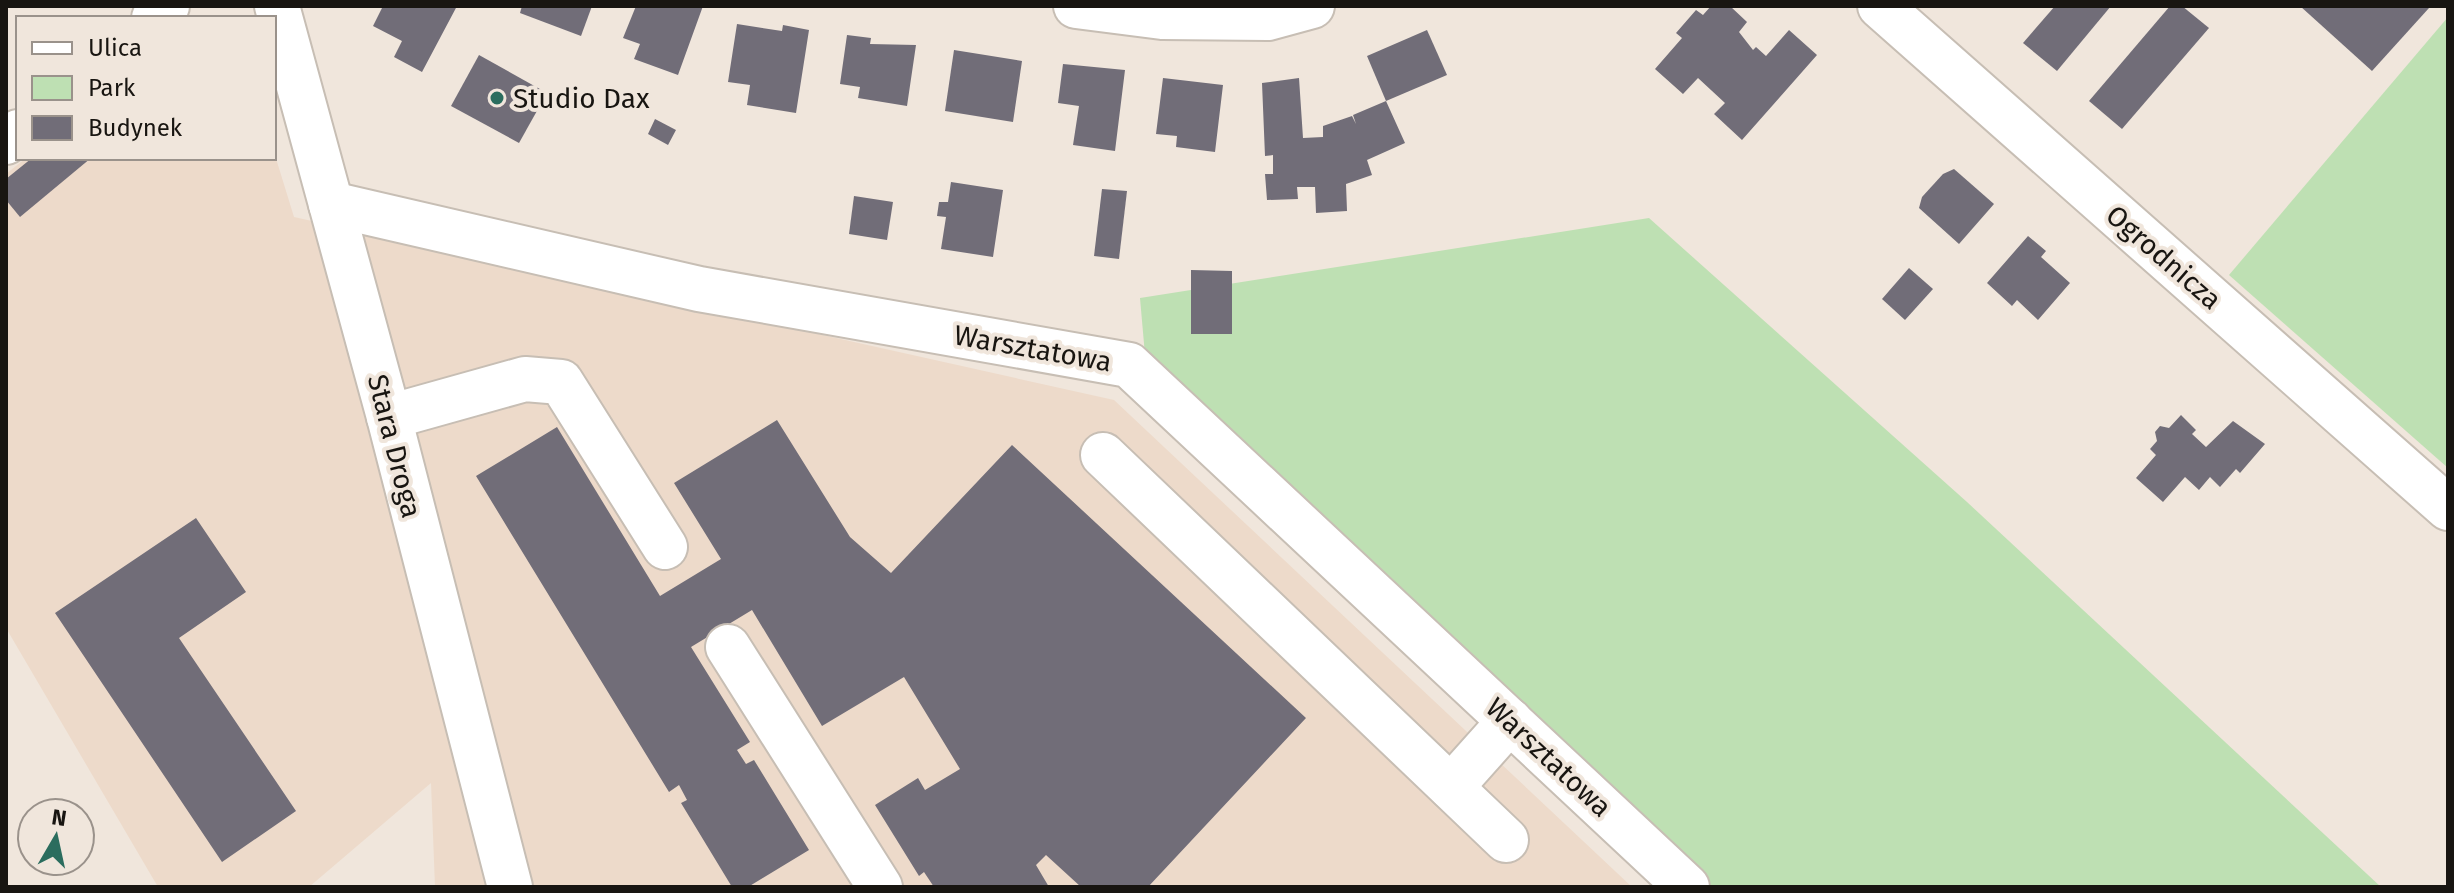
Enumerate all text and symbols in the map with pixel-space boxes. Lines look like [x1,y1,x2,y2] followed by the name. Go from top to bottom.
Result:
[16,16,276,160] legend
[88,34,142,62] text: Ulica
[88,74,136,102] text: Park
[513,82,650,115] place label: Studio Dax
[488,89,506,107] marker: Studio Dax
[88,114,183,142] text: Budynek
[2099,198,2228,316] street label: Ogrodnicza
[952,318,1114,379] street label: Warsztatowa
[361,371,428,521] street label: Stara Droga
[1479,691,1618,824] street label: Warsztatowa
[16,797,96,877] north arrow
[50,803,68,832] text: N

